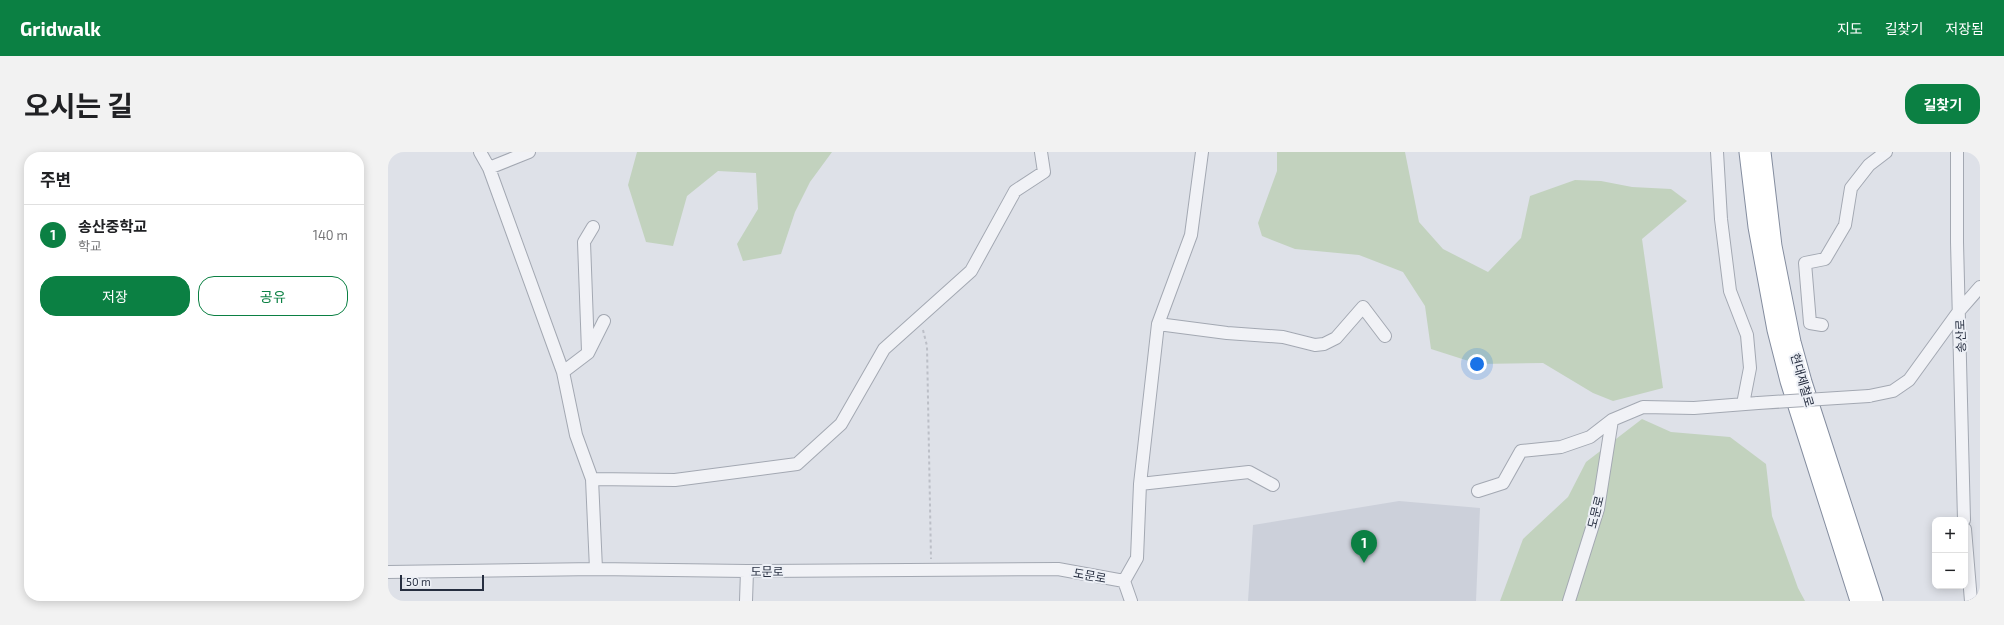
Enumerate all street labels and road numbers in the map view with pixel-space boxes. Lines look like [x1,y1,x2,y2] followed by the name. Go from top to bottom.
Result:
[1952,319,1968,353] street label: 송산로
[1789,352,1817,408] street label: 현대제철로
[1584,494,1606,530] street label: 도문로
[750,564,784,578] street label: 도문로
[1072,565,1108,585] street label: 도문로

